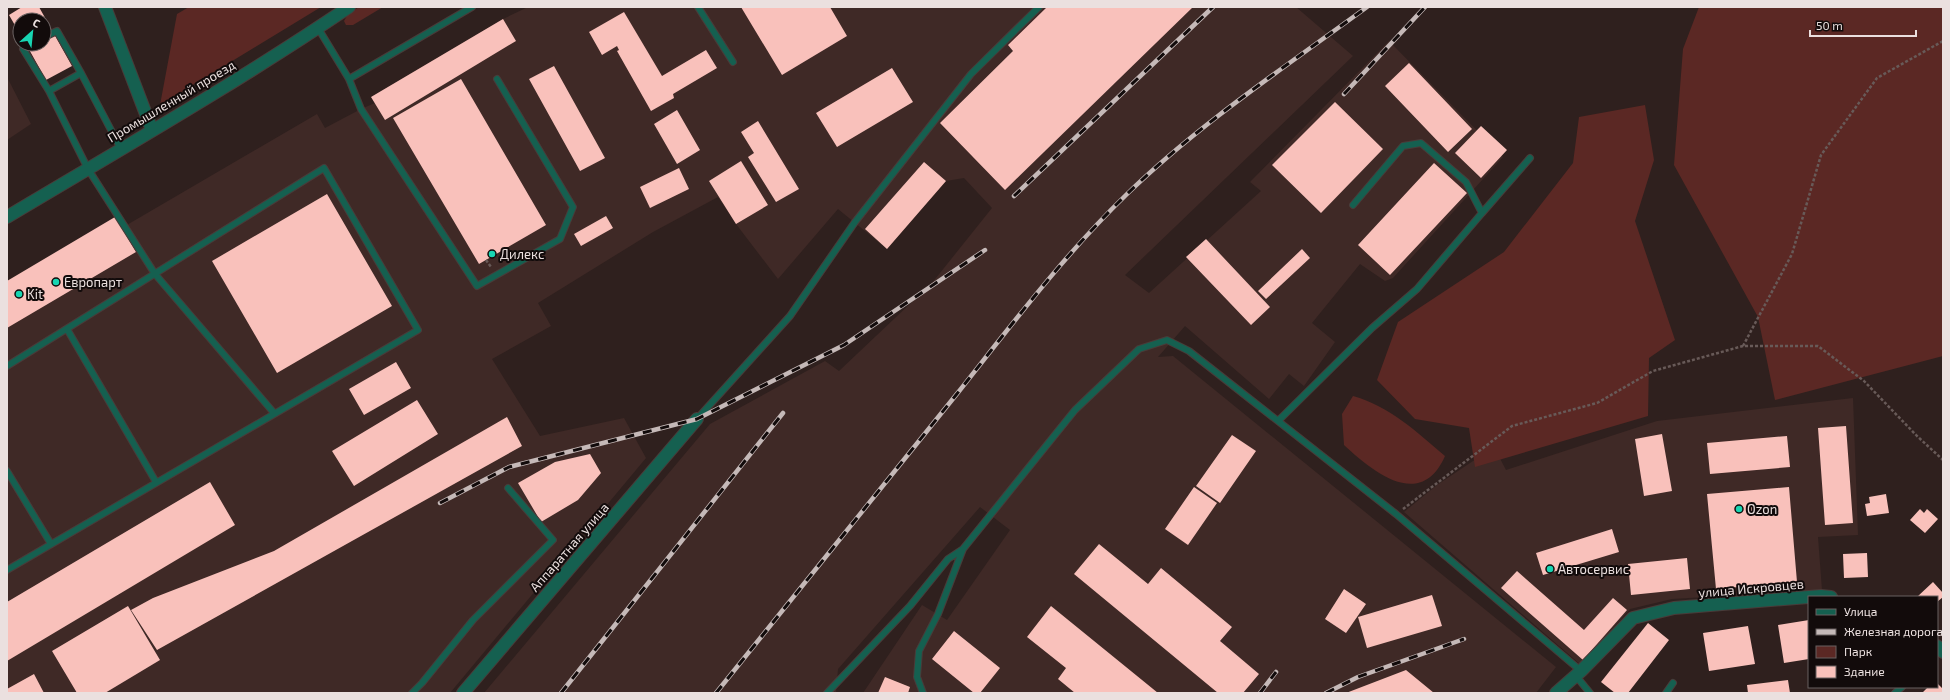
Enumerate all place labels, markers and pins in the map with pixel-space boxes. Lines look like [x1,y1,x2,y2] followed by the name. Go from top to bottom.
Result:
[500,246,544,262] place label: Дилекс
[487,249,497,259] marker: Дилекс
[64,274,123,290] place label: Европарт
[51,277,61,287] marker: Европарт
[27,286,43,302] place label: Kit
[14,289,24,299] marker: Kit
[1747,501,1777,517] place label: Ozon
[1734,504,1744,514] marker: Ozon
[1558,561,1629,577] place label: Автосервис
[1545,564,1555,574] marker: Автосервис

